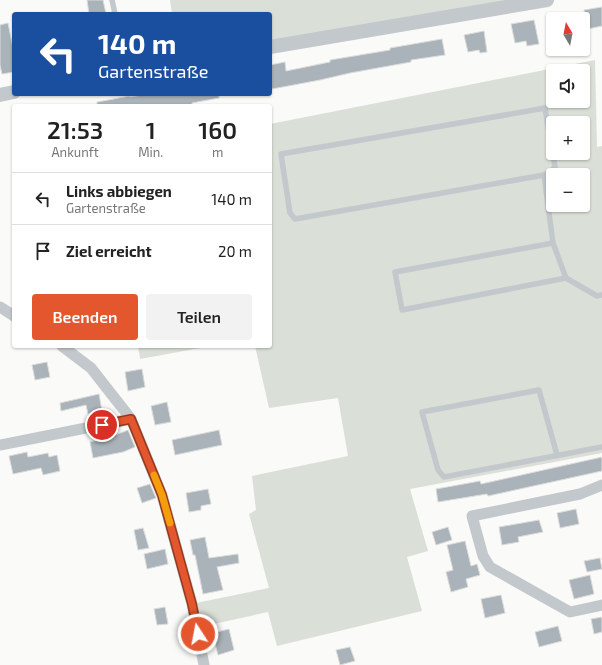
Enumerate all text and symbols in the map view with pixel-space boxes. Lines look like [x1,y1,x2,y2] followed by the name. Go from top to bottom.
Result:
[546,12,590,56] north arrow
[546,12,590,212] map controls
[98,26,176,60] text: 140 m
[32,28,84,80] icon: left
[98,60,208,82] text: Gartenstraße
[546,64,590,108] button: sound
[47,115,103,144] text: 21:53
[146,115,156,144] text: 1
[198,115,237,144] text: 160
[546,116,590,160] button: +
[52,144,99,160] text: Ankunft
[138,144,163,160] text: Min.
[212,144,223,160] text: m
[546,168,590,212] button: −
[66,182,172,200] text: Links abbiegen
[32,188,54,210] icon: left
[211,190,252,208] text: 140 m
[66,200,146,216] text: Gartenstraße
[32,240,54,262] icon: arrive
[66,242,152,260] text: Ziel erreicht
[218,242,252,260] text: 20 m
[32,294,138,340] button: Beenden
[146,294,252,340] button: Teilen
[85,408,119,442] pin
[91,414,113,436] icon: arrive
[177,613,219,655] position arrow

